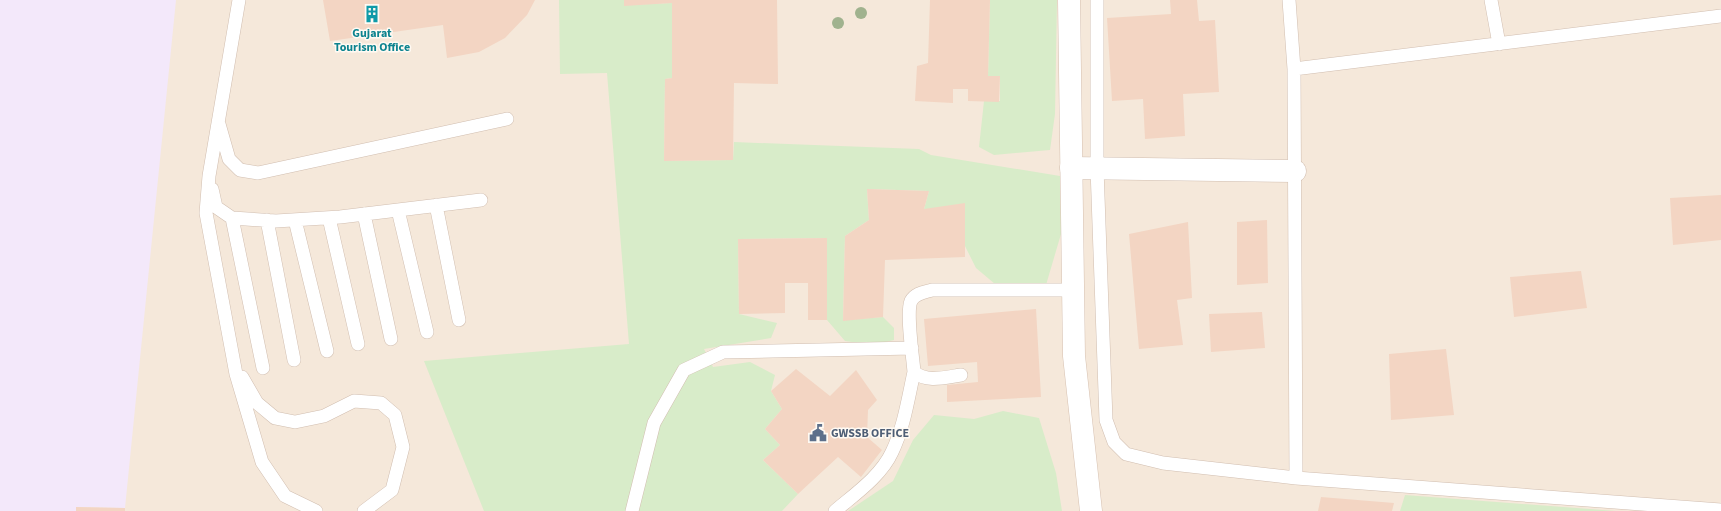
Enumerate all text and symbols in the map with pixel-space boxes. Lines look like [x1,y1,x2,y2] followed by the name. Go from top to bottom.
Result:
[362,4,382,24] building icon: Gujarat Tourism Office
[334,25,410,56] place label: Gujarat Tourism Office
[808,423,828,443] public building icon: GWSSB OFFICE
[831,425,909,442] place label: GWSSB OFFICE

